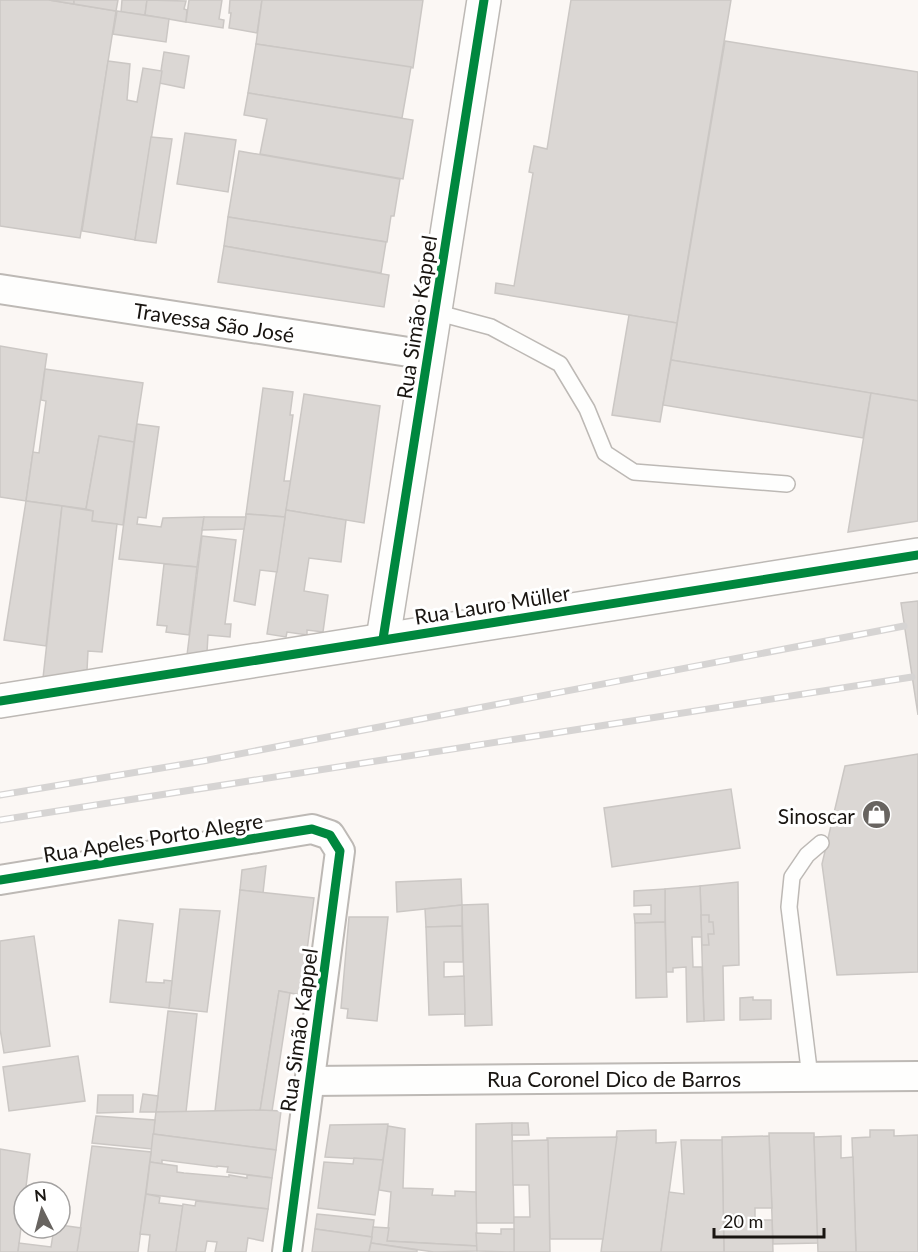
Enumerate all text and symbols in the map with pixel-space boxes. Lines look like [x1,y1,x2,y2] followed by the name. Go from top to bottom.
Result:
[391,233,441,401] street label: Rua Simão Kappel
[132,297,296,347] street label: Travessa São José
[412,579,572,629] street label: Rua Lauro Müller
[860,799,892,831] shop icon: Sinoscar
[778,803,855,828] place label: Sinoscar
[41,807,265,867] street label: Rua Apeles Porto Alegre
[274,946,322,1114] street label: Rua Simão Kappel
[487,1066,741,1091] street label: Rua Coronel Dico de Barros
[12,1180,72,1240] north arrow
[33,1184,48,1205] text: N
[714,1201,824,1239] scale bar
[723,1210,763,1232] text: 20 m

